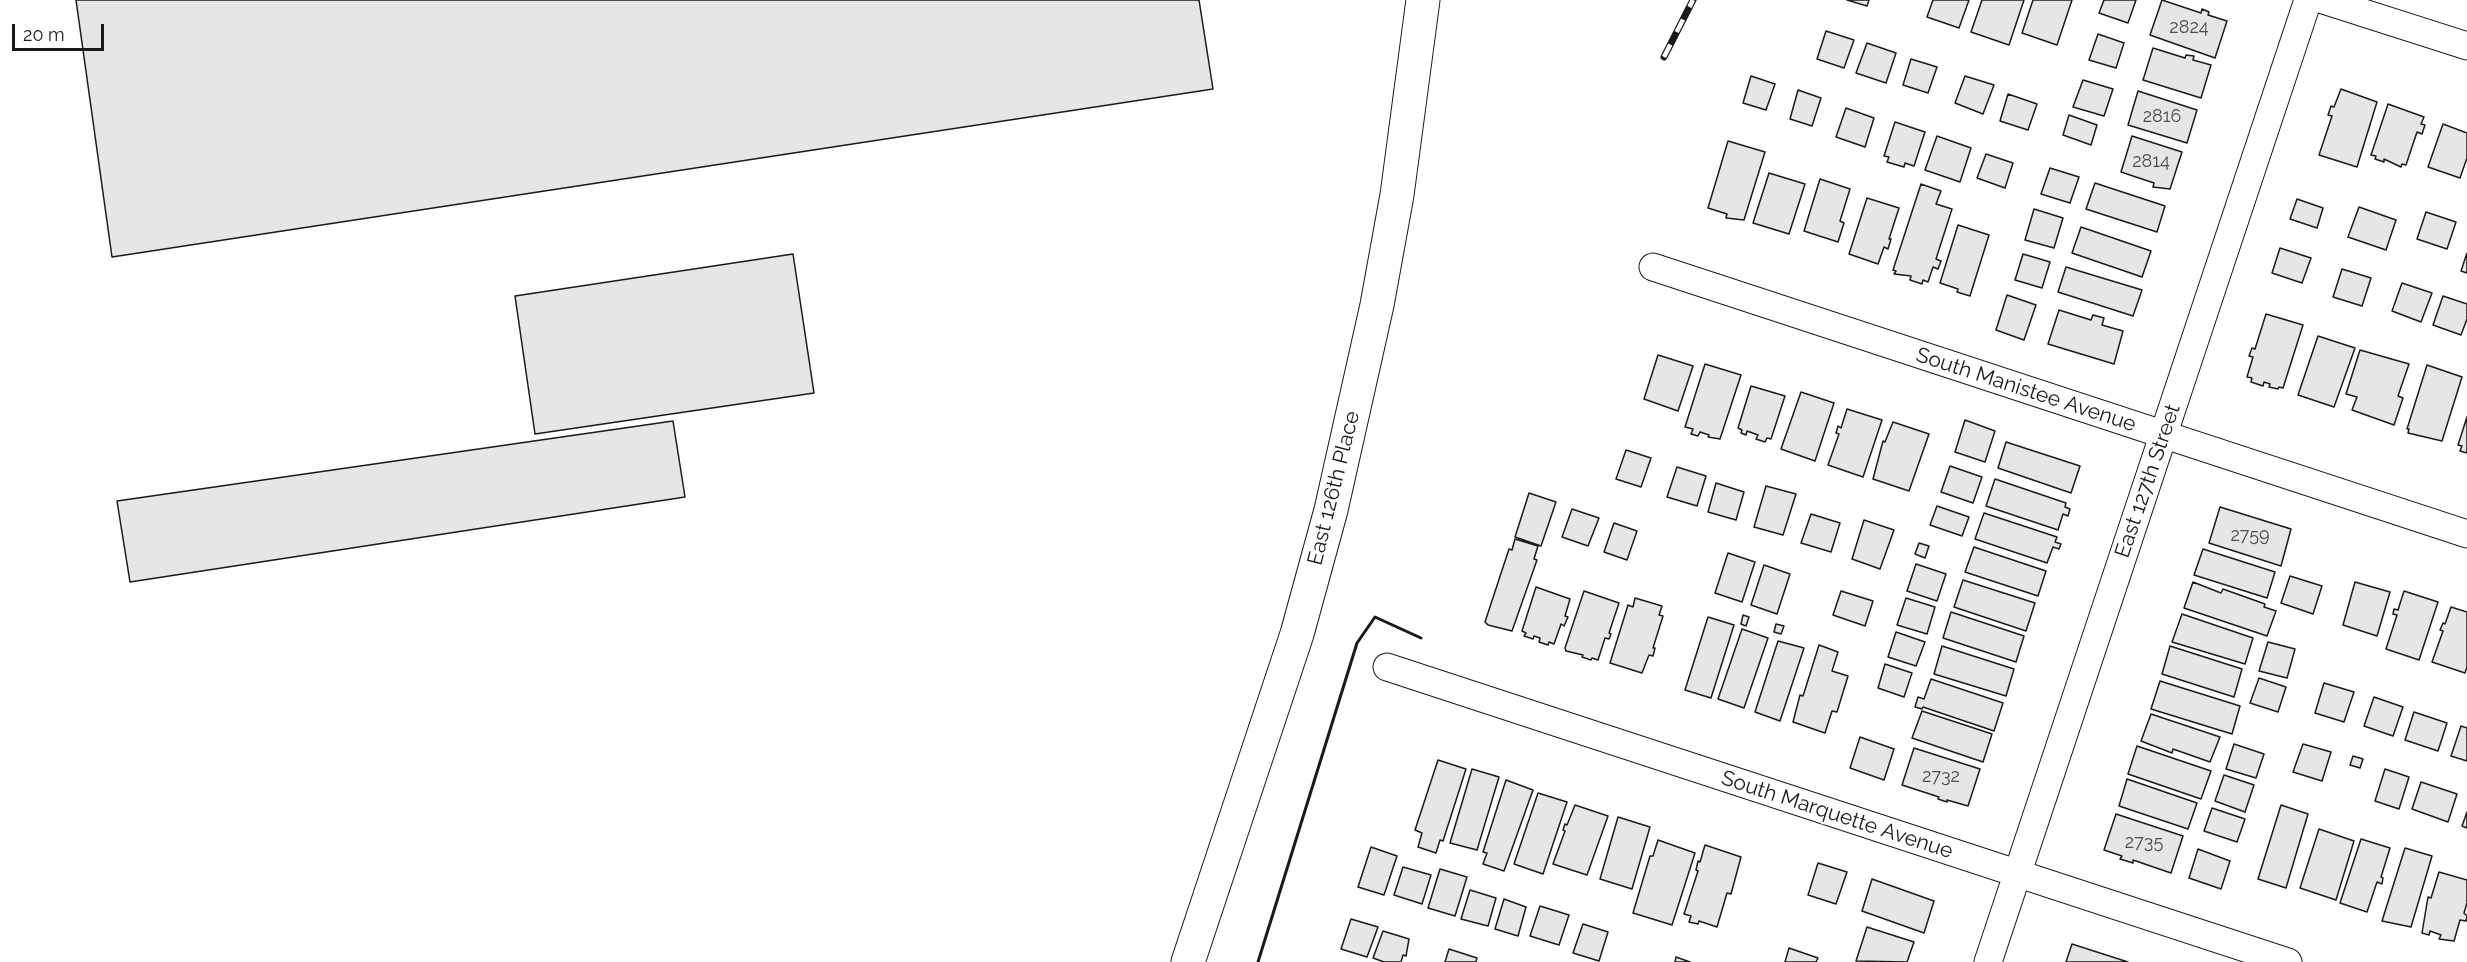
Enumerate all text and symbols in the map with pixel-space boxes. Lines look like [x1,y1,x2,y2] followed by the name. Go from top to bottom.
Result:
[15,12,106,50] scale bar
[2169,17,2209,39] house number: 2824
[23,24,65,45] text: 20 m
[2143,106,2181,128] house number: 2816
[2132,151,2170,173] house number: 2814
[1913,343,2139,437] street label: South Manistee Avenue
[2110,401,2186,561] street label: East 127th Street
[1303,408,1365,568] street label: East 126th Place
[2230,525,2270,547] house number: 2759
[1718,766,1956,864] street label: South Marquette Avenue
[1922,766,1960,788] house number: 2732
[2125,832,2163,854] house number: 2735

